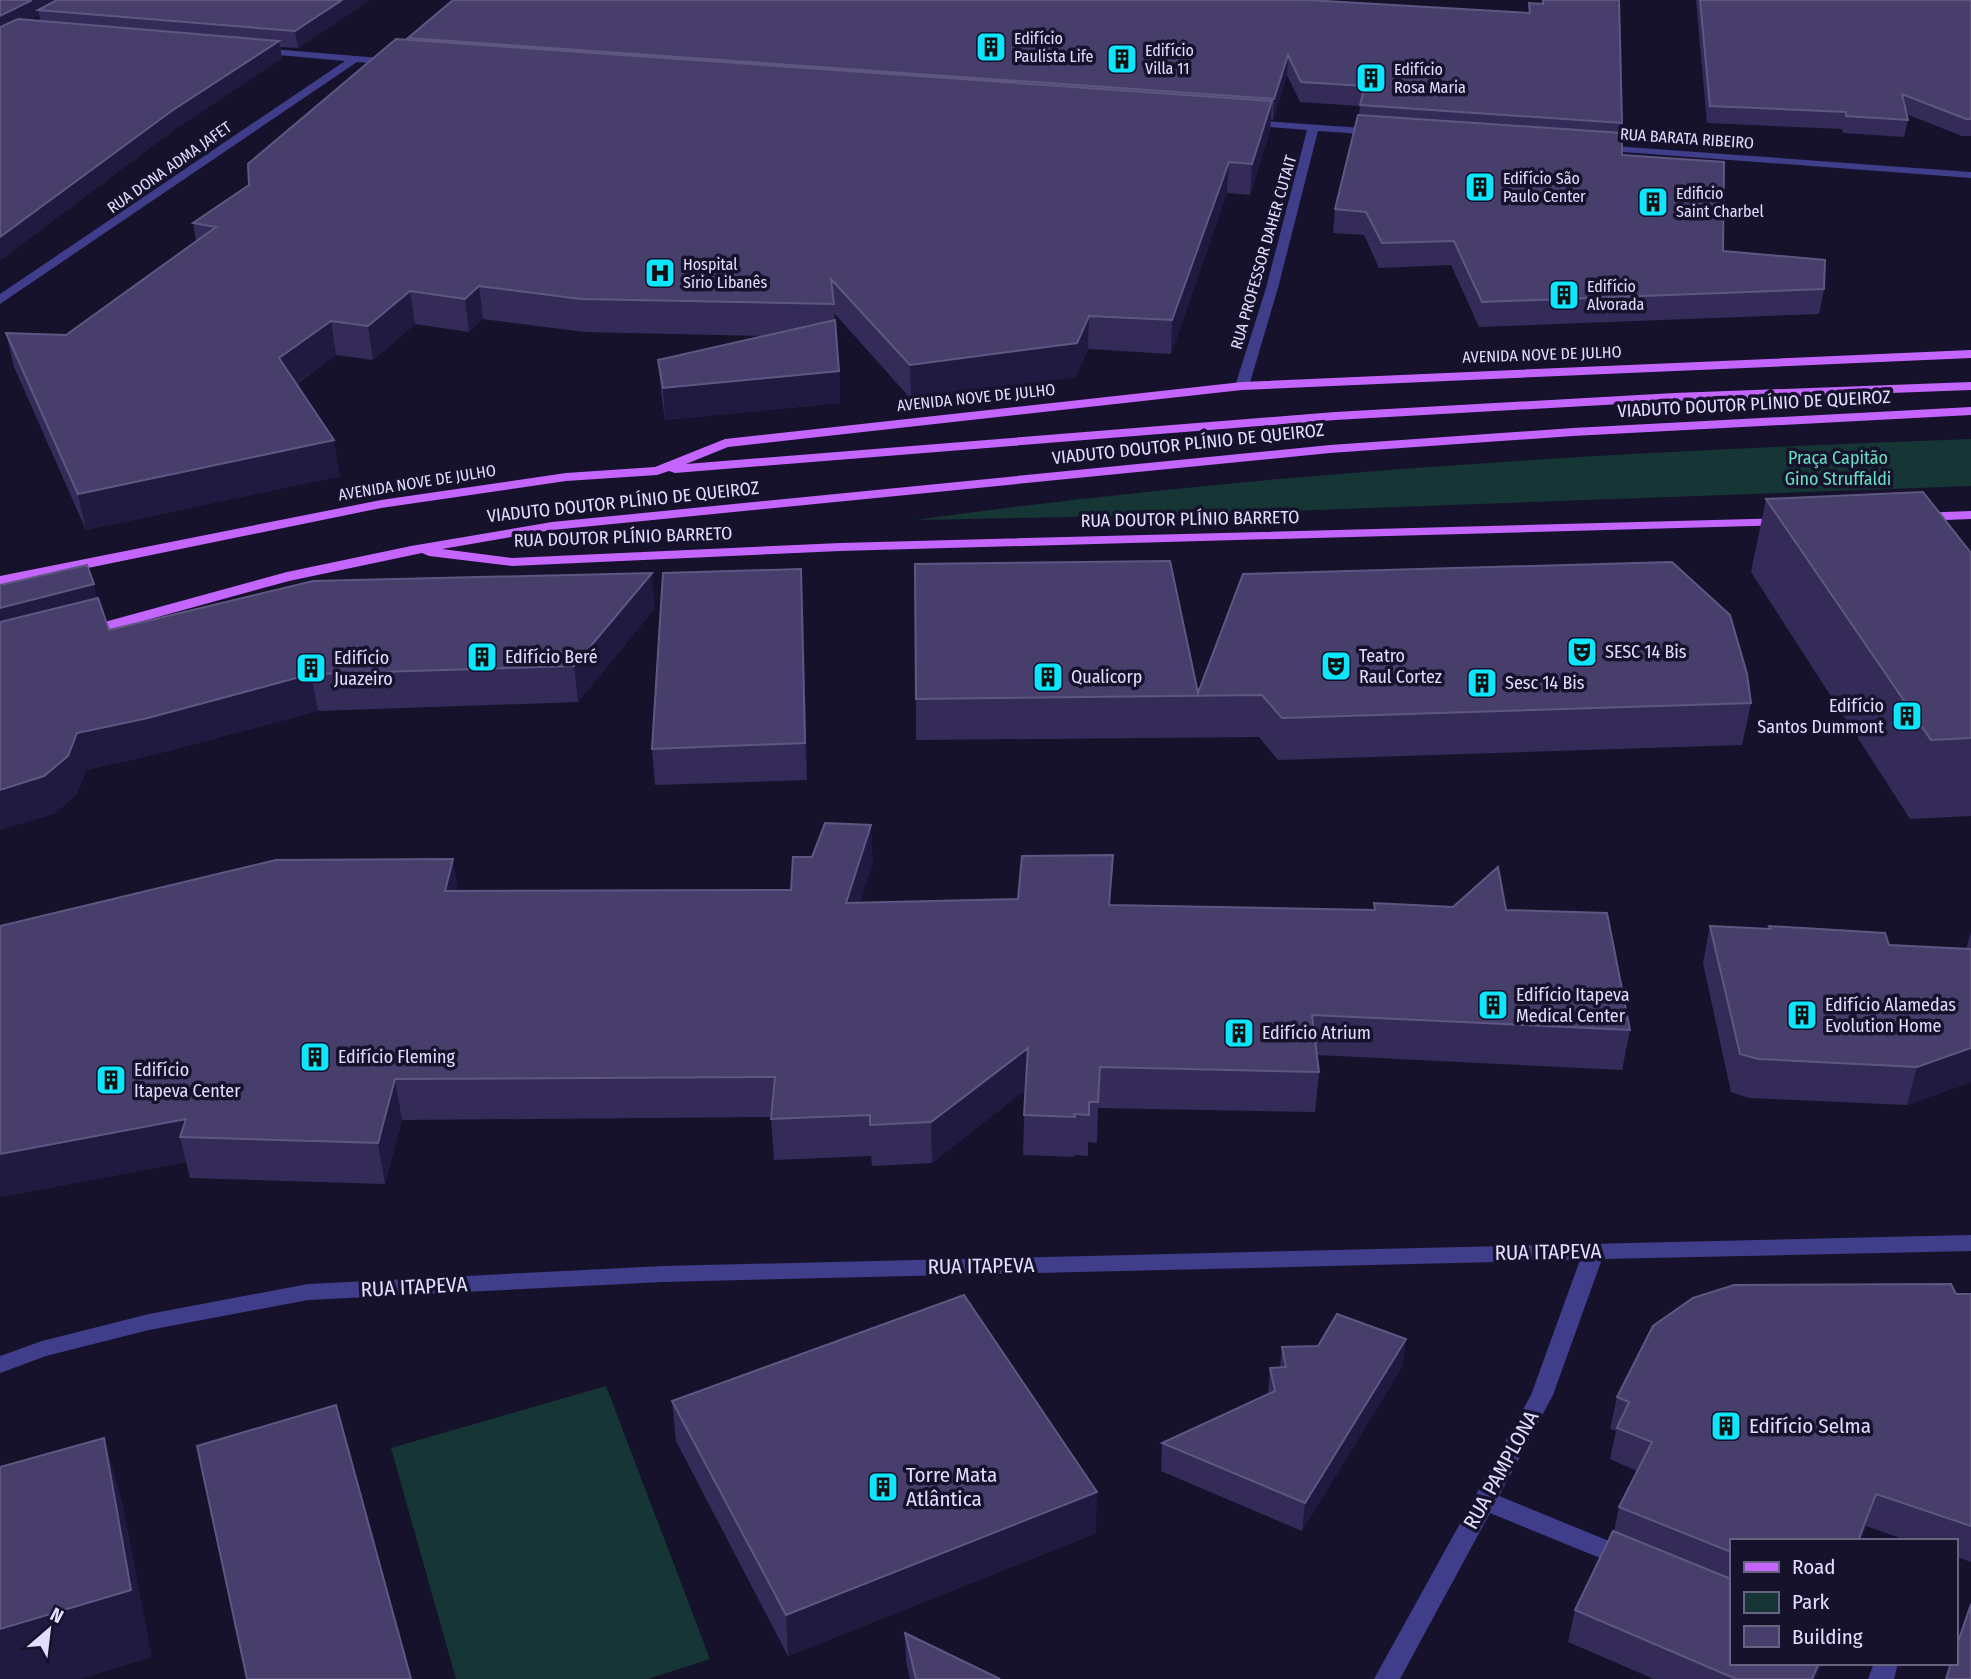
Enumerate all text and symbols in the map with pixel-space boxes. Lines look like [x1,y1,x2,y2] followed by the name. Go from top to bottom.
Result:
[1014,29,1093,66] place label: Edifício Paulista Life
[974,30,1008,64] building icon: Edifício Paulista Life
[1145,41,1194,78] place label: Edifício Villa 11
[1105,42,1139,76] building icon: Edifício Villa 11
[1394,60,1466,97] place label: Edifício Rosa Maria
[1354,61,1388,95] building icon: Edifício Rosa Maria
[104,117,235,217] street label: RUA DONA ADMA JAFET
[1619,124,1755,153] street label: RUA BARATA RIBEIRO
[1227,152,1300,351] street label: RUA PROFESSOR DAHER CUTAIT
[1503,169,1586,206] place label: Edifício São Paulo Center
[1463,170,1497,204] building icon: Edifício São Paulo Center
[1676,184,1764,221] place label: Edificio Saint Charbel
[1636,185,1670,219] building icon: Edificio Saint Charbel
[683,255,767,292] place label: Hospital Sírio Libanês
[643,256,677,290] hospital icon: Hospital Sírio Libanês
[1587,277,1644,314] place label: Edifício Alvorada
[1547,278,1581,312] building icon: Edifício Alvorada
[1462,342,1622,367] street label: AVENIDA NOVE DE JULHO
[896,380,1056,415] street label: AVENIDA NOVE DE JULHO
[1617,385,1891,422] street label: VIADUTO DOUTOR PLÍNIO DE QUEIROZ
[1051,418,1325,469] street label: VIADUTO DOUTOR PLÍNIO DE QUEIROZ
[1785,447,1891,490] park label: Praça Capitão Gino Struffaldi
[337,461,497,504] street label: AVENIDA NOVE DE JULHO
[486,476,760,527] street label: VIADUTO DOUTOR PLÍNIO DE QUEIROZ
[1080,505,1300,532] street label: RUA DOUTOR PLÍNIO BARRETO
[513,521,733,552] street label: RUA DOUTOR PLÍNIO BARRETO
[1565,635,1599,669] theatre icon: SESC 14 Bis
[465,640,499,674] building icon: Edifício Beré
[1605,641,1687,663] place label: SESC 14 Bis
[1359,645,1442,688] place label: Teatro Raul Cortez
[505,646,598,668] place label: Edifício Beré
[334,647,393,690] place label: Edifício Juazeiro
[1319,649,1353,683] theatre icon: Teatro Raul Cortez
[294,651,328,685] building icon: Edifício Juazeiro
[1031,660,1065,694] building icon: Qualicorp
[1071,666,1142,688] place label: Qualicorp
[1465,666,1499,700] building icon: Sesc 14 Bis
[1505,672,1585,694] place label: Sesc 14 Bis
[1757,695,1884,738] place label: Edifício Santos Dummont
[1890,699,1924,733] building icon: Edifício Santos Dummont
[1516,984,1630,1027] place label: Edifício Itapeva Medical Center
[1476,988,1510,1022] building icon: Edifício Itapeva Medical Center
[1825,994,1956,1037] place label: Edifício Alamedas Evolution Home
[1785,998,1819,1032] building icon: Edifício Alamedas Evolution Home
[1222,1016,1256,1050] building icon: Edifício Atrium
[1262,1022,1371,1044] place label: Edifício Atrium
[298,1040,332,1074] building icon: Edifício Fleming
[338,1046,455,1068] place label: Edifício Fleming
[134,1059,241,1102] place label: Edifício Itapeva Center
[94,1063,128,1097] building icon: Edifício Itapeva Center
[1494,1238,1602,1266] street label: RUA ITAPEVA
[927,1252,1035,1280] street label: RUA ITAPEVA
[360,1271,468,1303] street label: RUA ITAPEVA
[1458,1406,1544,1534] street label: RUA PAMPLONA
[1709,1409,1743,1443] building icon: Edifício Selma
[1749,1413,1871,1439] place label: Edifício Selma
[906,1462,997,1512] place label: Torre Mata Atlântica
[866,1470,900,1504] building icon: Torre Mata Atlântica
[1730,1539,1957,1665] legend
[1792,1554,1836,1580] text: Road
[1792,1589,1830,1615] text: Park
[14,1595,84,1665] north arrow
[46,1603,67,1628] text: N
[1792,1624,1863,1650] text: Building

